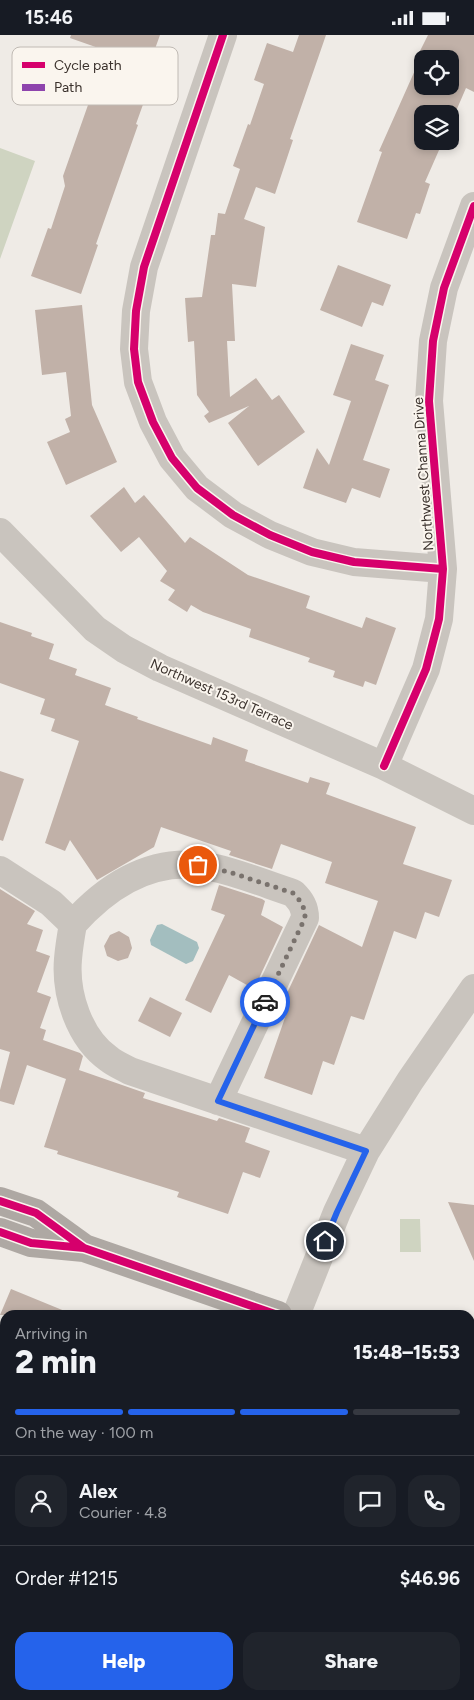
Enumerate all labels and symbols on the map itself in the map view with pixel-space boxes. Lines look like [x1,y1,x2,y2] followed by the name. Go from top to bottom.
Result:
[12,47,178,105] legend
[54,57,122,74] text: Cycle path
[54,79,82,96] text: Path
[410,396,437,551] street label: Northwest Channa Drive
[148,655,296,734] street label: Northwest 153rd Terrace
[177,844,219,886] pin
[240,977,290,1027] courier
[304,1220,346,1262] pin

